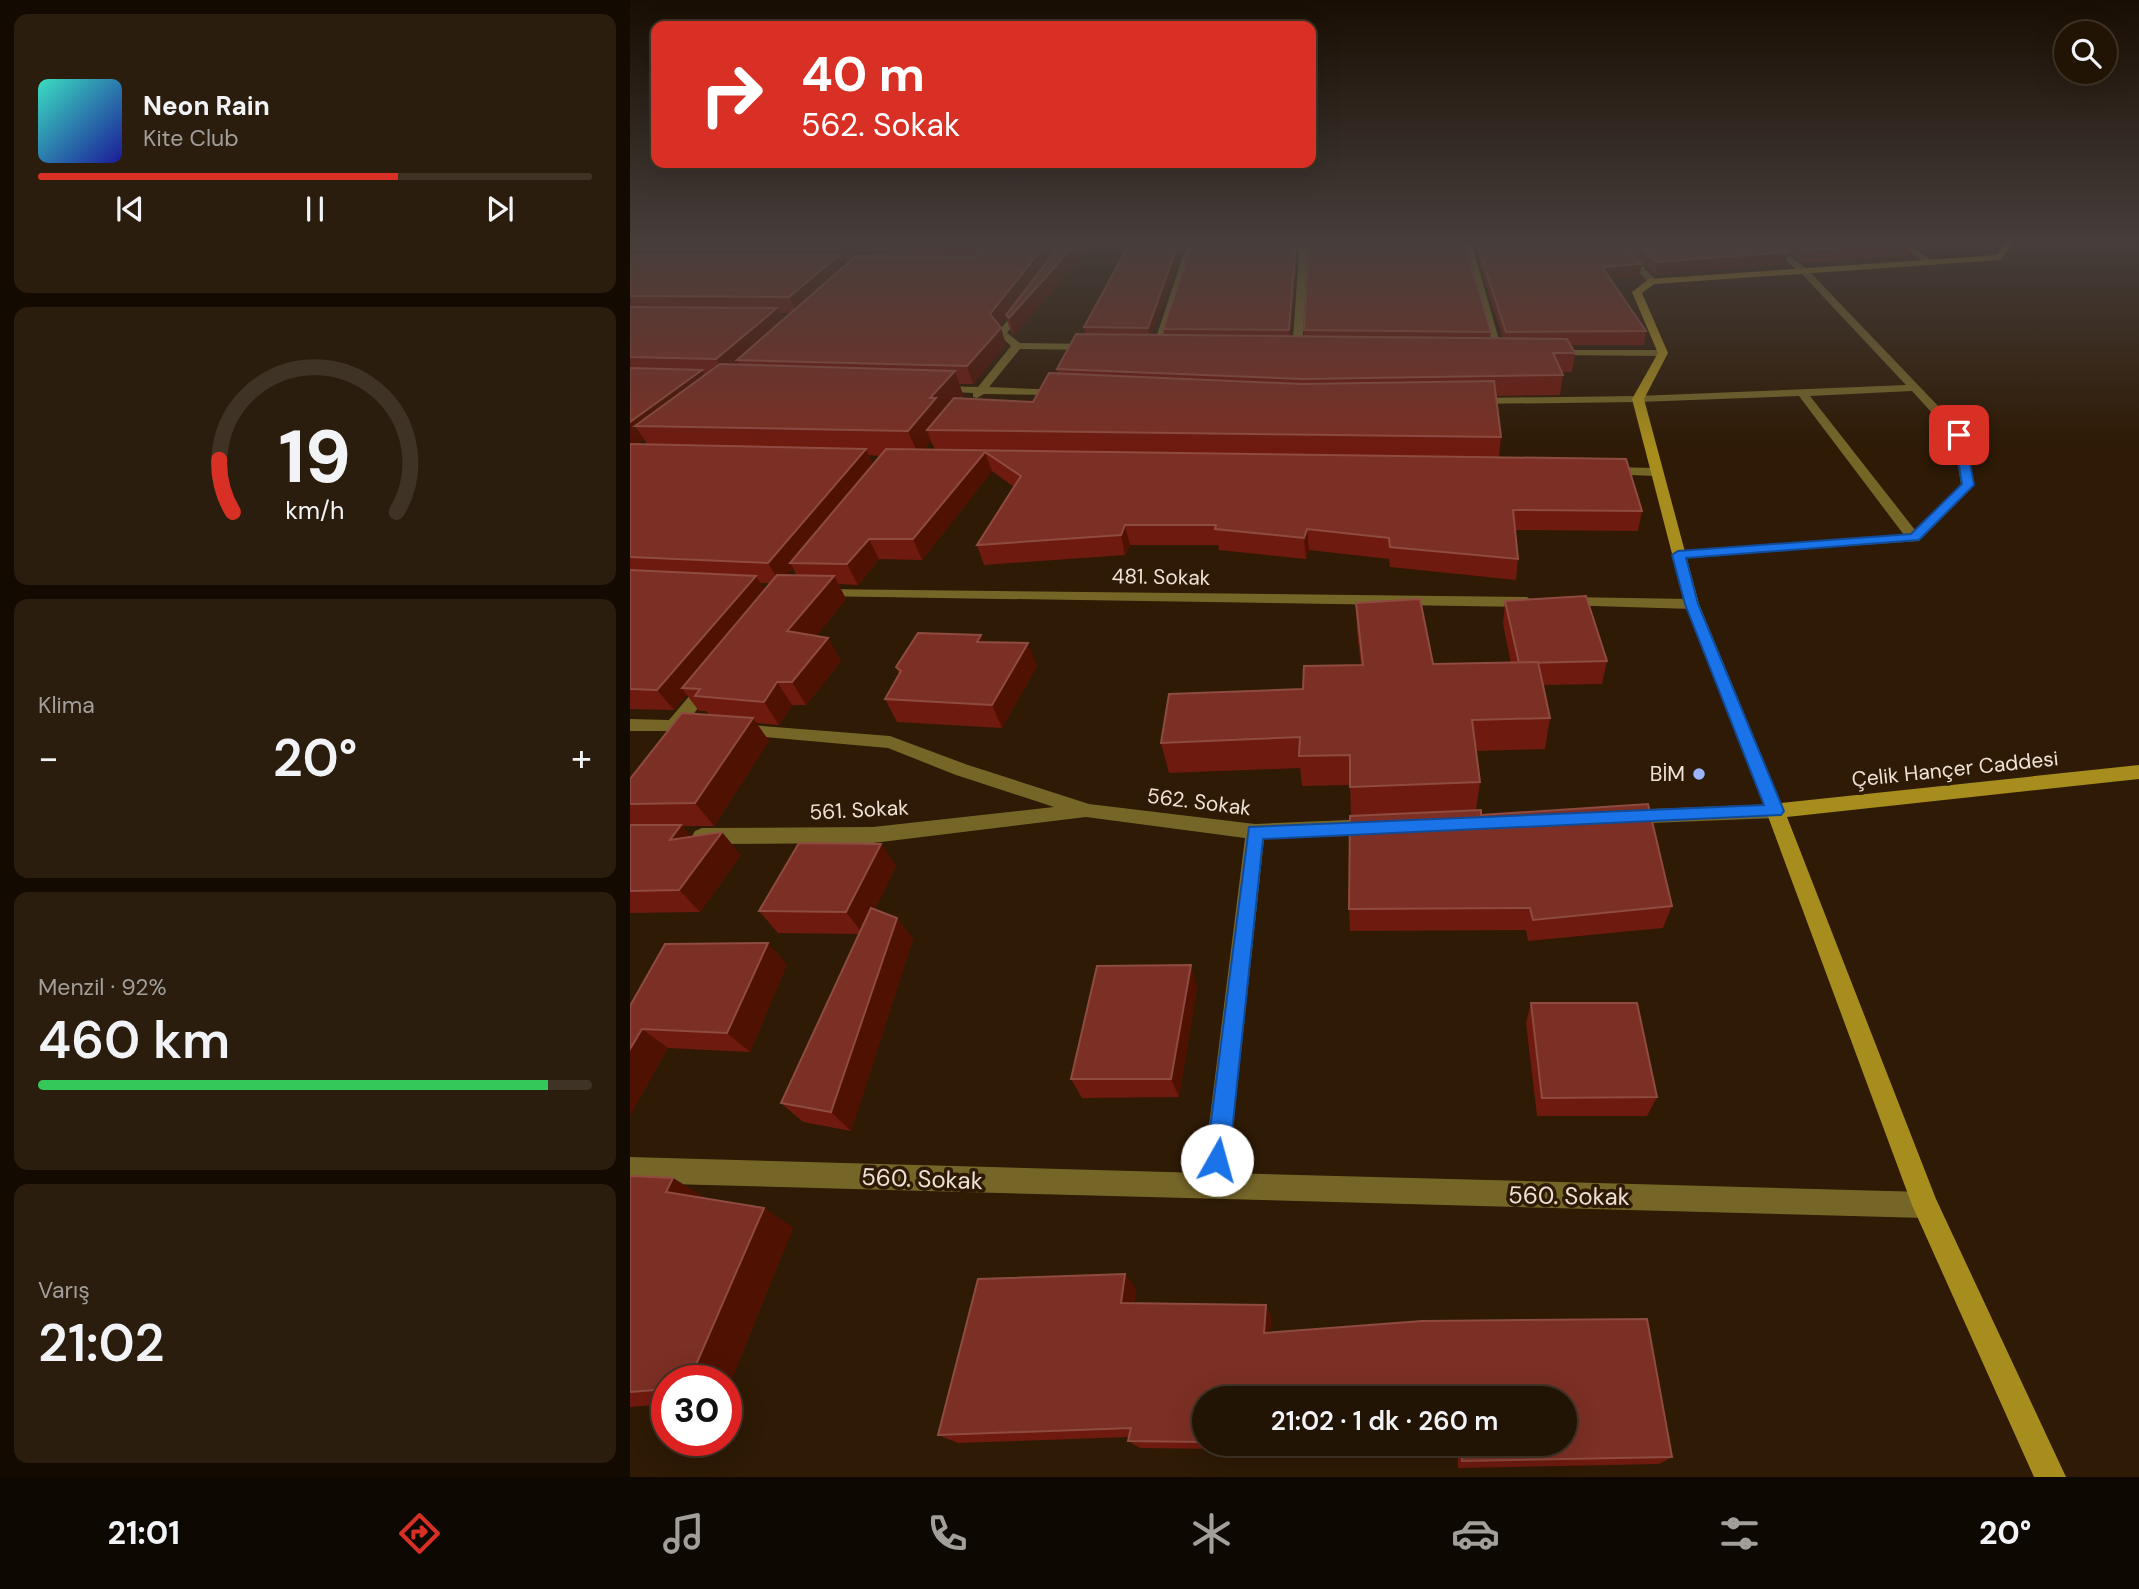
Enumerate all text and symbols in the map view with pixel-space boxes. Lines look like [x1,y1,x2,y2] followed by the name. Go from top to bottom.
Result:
[2054,21,2117,84] map controls
[2054,21,2117,84] button: search
[801,42,925,106] text: 40 m
[686,49,777,140] icon: right
[143,89,270,123] text: Neon Rain
[801,104,960,146] text: 562. Sokak
[143,123,239,153] text: Kite Club
[111,190,149,228] icon: previous
[296,190,334,228] icon: pause
[481,190,519,228] icon: next
[1929,405,1989,465] pin
[279,410,351,505] text: 19
[1940,416,1978,454] icon: arrive
[285,494,345,527] text: km/h
[1111,562,1211,592] street label: 481. Sokak
[38,690,95,720] text: Klima
[273,724,357,792] text: 20°
[38,733,59,783] text: −
[571,733,592,783] text: +
[1850,744,2060,794] street label: Çelik Hançer Caddesi
[1650,760,1685,788] place label: BİM
[1691,766,1707,782] marker: BİM
[1145,782,1253,822] street label: 562. Sokak
[809,793,910,827] street label: 561. Sokak
[38,972,167,1002] text: Menzil · 92%
[38,1006,230,1074] text: 460 km
[1180,1123,1254,1197] position arrow
[861,1161,983,1196] street label: 560. Sokak
[1508,1179,1630,1212] street label: 560. Sokak
[38,1275,90,1305] text: Varış
[38,1309,165,1377] text: 21:02
[651,1365,742,1456] speed limit sign: 30
[1271,1404,1498,1438] text: 21:02 · 1 dk · 260 m
[395,1509,444,1558] icon: directions
[659,1509,708,1558] icon: music
[923,1509,972,1558] icon: phone
[1187,1509,1236,1558] icon: climate
[1451,1509,1500,1558] icon: car
[1715,1509,1764,1558] icon: filters
[108,1512,180,1554] text: 21:01
[1979,1512,2031,1554] text: 20°

